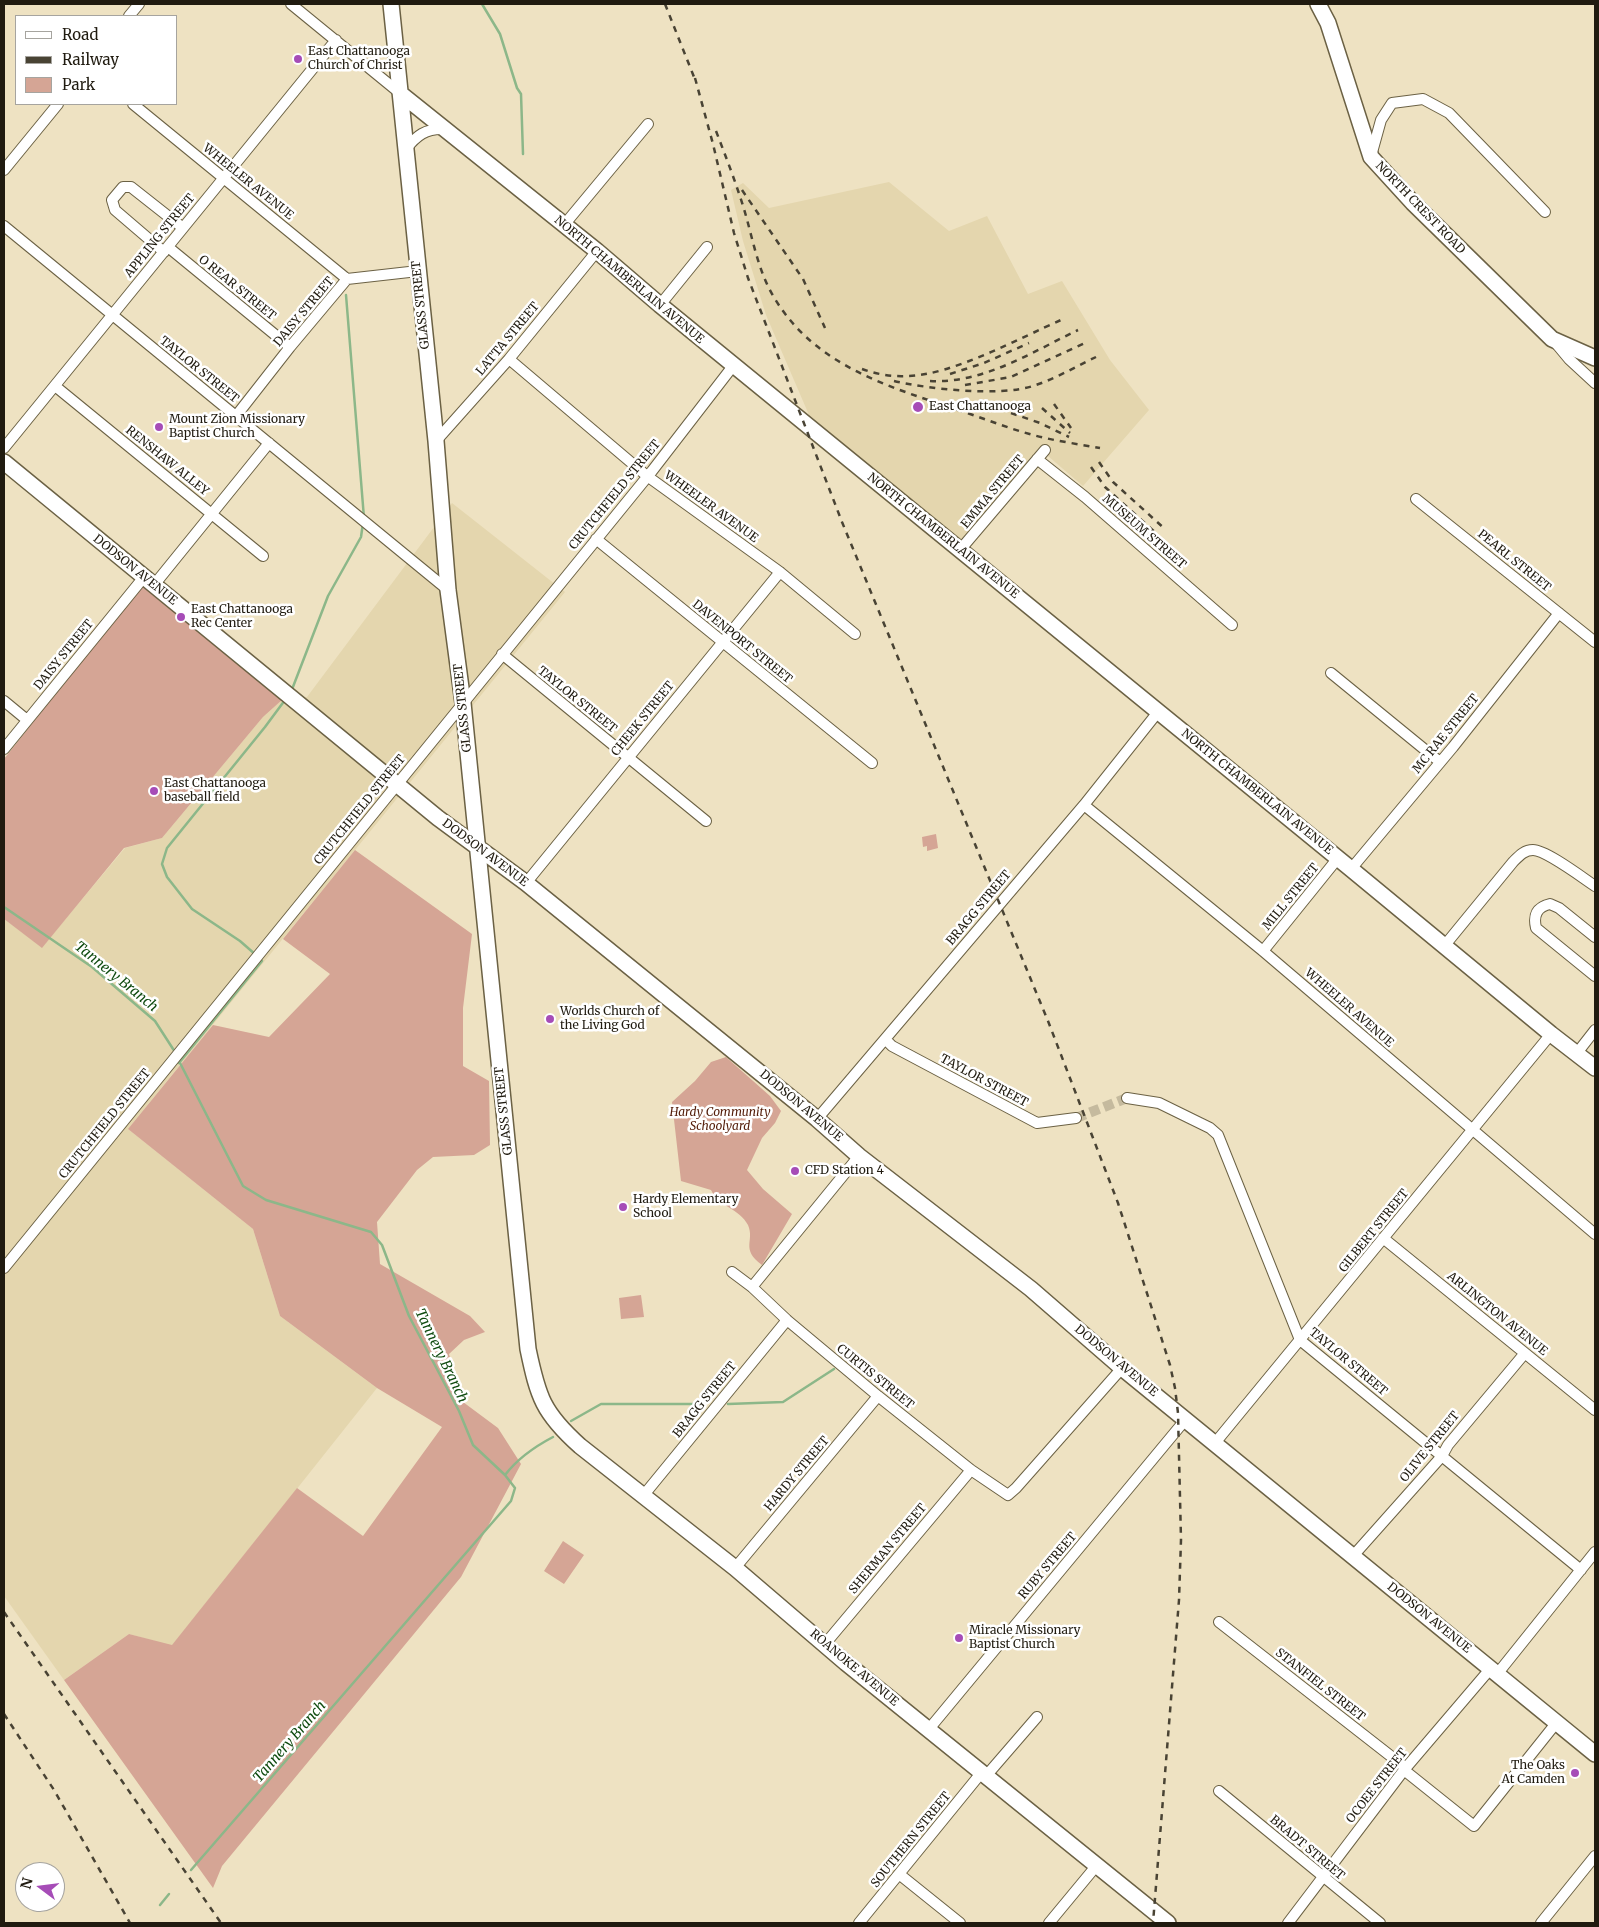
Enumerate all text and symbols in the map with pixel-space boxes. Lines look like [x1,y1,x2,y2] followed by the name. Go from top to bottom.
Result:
[15,15,178,105] legend
[62,25,98,44] text: Road
[308,45,410,73] place label: East Chattanooga Church of Christ
[62,50,119,69] text: Railway
[292,53,304,65] marker: East Chattanooga Church of Christ
[62,75,95,94] text: Park
[200,141,296,223] street label: WHEELER AVENUE
[1372,159,1468,257] street label: NORTH CREST ROAD
[122,191,198,281] street label: APPLING STREET
[551,213,707,347] street label: NORTH CHAMBERLAIN AVENUE
[196,253,278,323] street label: O REAR STREET
[409,260,433,350] street label: GLASS STREET
[271,274,337,350] street label: DAISY STREET
[473,300,543,378] street label: LATTA STREET
[157,334,241,406] street label: TAYLOR STREET
[911,400,925,414] marker: East Chattanooga
[929,400,1031,414] place label: East Chattanooga
[169,413,305,441] place label: Mount Zion Missionary Baptist Church
[153,421,165,433] marker: Mount Zion Missionary Baptist Church
[123,423,211,499] street label: RENSHAW ALLEY
[566,437,664,553] street label: CRUTCHFIELD STREET
[958,453,1028,531] street label: EMMA STREET
[661,468,761,546] street label: WHEELER AVENUE
[864,470,1022,602] street label: NORTH CHAMBERLAIN AVENUE
[1099,492,1189,572] street label: MUSEUM STREET
[1475,527,1553,595] street label: PEARL STREET
[90,532,180,608] street label: DODSON AVENUE
[689,597,795,687] street label: DAVENPORT STREET
[191,603,293,631] place label: East Chattanooga Rec Center
[175,611,187,623] marker: East Chattanooga Rec Center
[31,617,97,693] street label: DAISY STREET
[451,663,475,753] street label: GLASS STREET
[535,664,619,736] street label: TAYLOR STREET
[609,679,677,759] street label: CHEEK STREET
[1410,692,1482,776] street label: MC RAE STREET
[1178,726,1336,858] street label: NORTH CHAMBERLAIN AVENUE
[311,752,409,868] street label: CRUTCHFIELD STREET
[164,777,266,805] place label: East Chattanooga baseball field
[148,785,160,797] marker: East Chattanooga baseball field
[439,816,531,890] street label: DODSON AVENUE
[1260,861,1322,933] street label: MILL STREET
[944,868,1014,948] street label: BRAGG STREET
[71,938,161,1016] water label: Tannery Branch
[1302,966,1396,1050] street label: WHEELER AVENUE
[560,1005,659,1033] place label: Worlds Church of the Living God
[544,1013,556,1025] marker: Worlds Church of the Living God
[938,1052,1030,1110] street label: TAYLOR STREET
[56,1066,154,1182] street label: CRUTCHFIELD STREET
[492,1066,516,1156] street label: GLASS STREET
[757,1067,845,1145] street label: DODSON AVENUE
[669,1106,771,1134] park label: Hardy Community Schoolyard
[805,1164,884,1178] place label: CFD Station 4
[789,1165,801,1177] marker: CFD Station 4
[1336,1187,1412,1275] street label: GILBERT STREET
[633,1193,738,1221] place label: Hardy Elementary School
[617,1201,629,1213] marker: Hardy Elementary School
[1444,1269,1550,1359] street label: ARLINGTON AVENUE
[411,1306,471,1406] water label: Tannery Branch
[1072,1322,1160,1400] street label: DODSON AVENUE
[1306,1325,1390,1399] street label: TAYLOR STREET
[834,1342,916,1412] street label: CURTIS STREET
[670,1359,740,1441] street label: BRAGG STREET
[1397,1409,1463,1485] street label: OLIVE STREET
[762,1434,832,1514] street label: HARDY STREET
[846,1501,930,1597] street label: SHERMAN STREET
[1016,1530,1080,1602] street label: RUBY STREET
[1384,1580,1474,1656] street label: DODSON AVENUE
[969,1624,1080,1652] place label: Miracle Missionary Baptist Church
[807,1627,901,1709] street label: ROANOKE AVENUE
[953,1632,965,1644] marker: Miracle Missionary Baptist Church
[1272,1646,1368,1724] street label: STANFIEL STREET
[250,1698,330,1786] water label: Tannery Branch
[1343,1746,1411,1826] street label: OCOEE STREET
[1501,1759,1565,1787] place label: The Oaks At Camden
[1569,1767,1581,1779] marker: The Oaks At Camden
[868,1789,954,1891] street label: SOUTHERN STREET
[1267,1813,1347,1883] street label: BRADT STREET
[15,1862,65,1912] north arrow
[16,1876,37,1891] text: N

